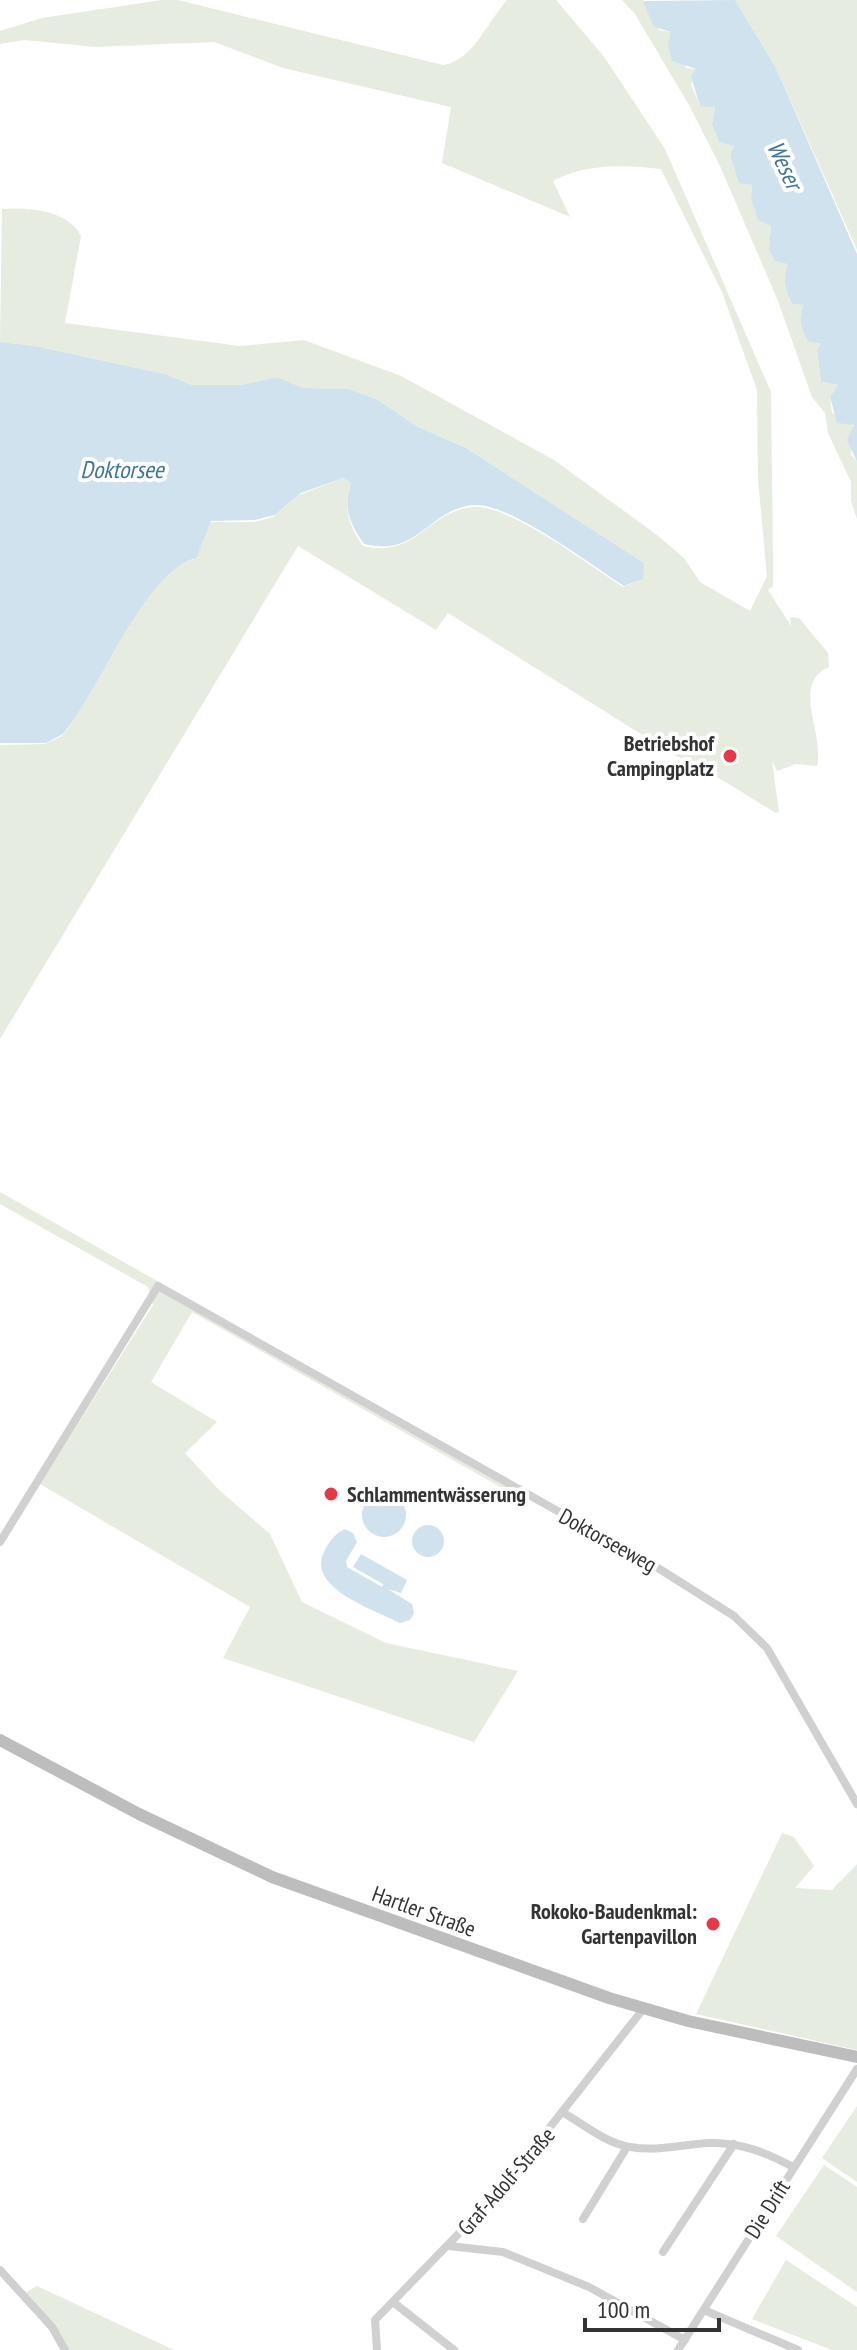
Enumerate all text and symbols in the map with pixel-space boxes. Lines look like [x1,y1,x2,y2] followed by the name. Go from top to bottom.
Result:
[760,136,811,197] water label: Weser
[80,454,166,485] water label: Doktorsee
[607,729,715,782] place label: Betriebshof Campingplatz
[721,747,739,765] marker: Betriebshof Campingplatz
[347,1480,526,1508] place label: Schlammentwässerung
[322,1485,340,1503] marker: Schlammentwässerung
[554,1502,662,1578] street label: Doktorseeweg
[368,1879,480,1943] street label: Hartler Straße
[531,1897,697,1950] place label: Rokoko-Baudenkmal: Gartenpavillon
[704,1915,722,1933] marker: Rokoko-Baudenkmal: Gartenpavillon
[451,2121,561,2241] street label: Graf-Adolf-Straße
[738,2174,796,2244] street label: Die Drift
[585,2282,719,2332] scale bar
[597,2294,650,2325] text: 100 m

